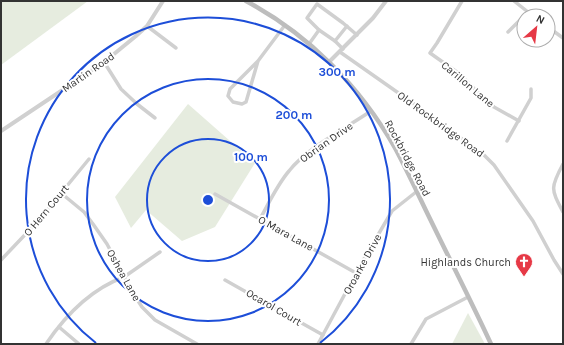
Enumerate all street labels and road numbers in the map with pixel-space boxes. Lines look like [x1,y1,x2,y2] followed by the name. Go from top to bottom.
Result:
[59,49,117,95] street label: Martin Road
[439,59,497,110] street label: Carillon Lane
[395,88,487,160] street label: Old Rockbridge Road
[382,118,434,198] street label: Rockbridge Road
[297,119,356,165] street label: Obrian Drive
[21,182,72,239] street label: O Hern Court
[256,213,316,254] street label: O Mara Lane
[340,231,385,297] street label: Oroarke Drive
[104,247,143,304] street label: Oshea Lane
[244,286,304,329] street label: Ocarol Court

